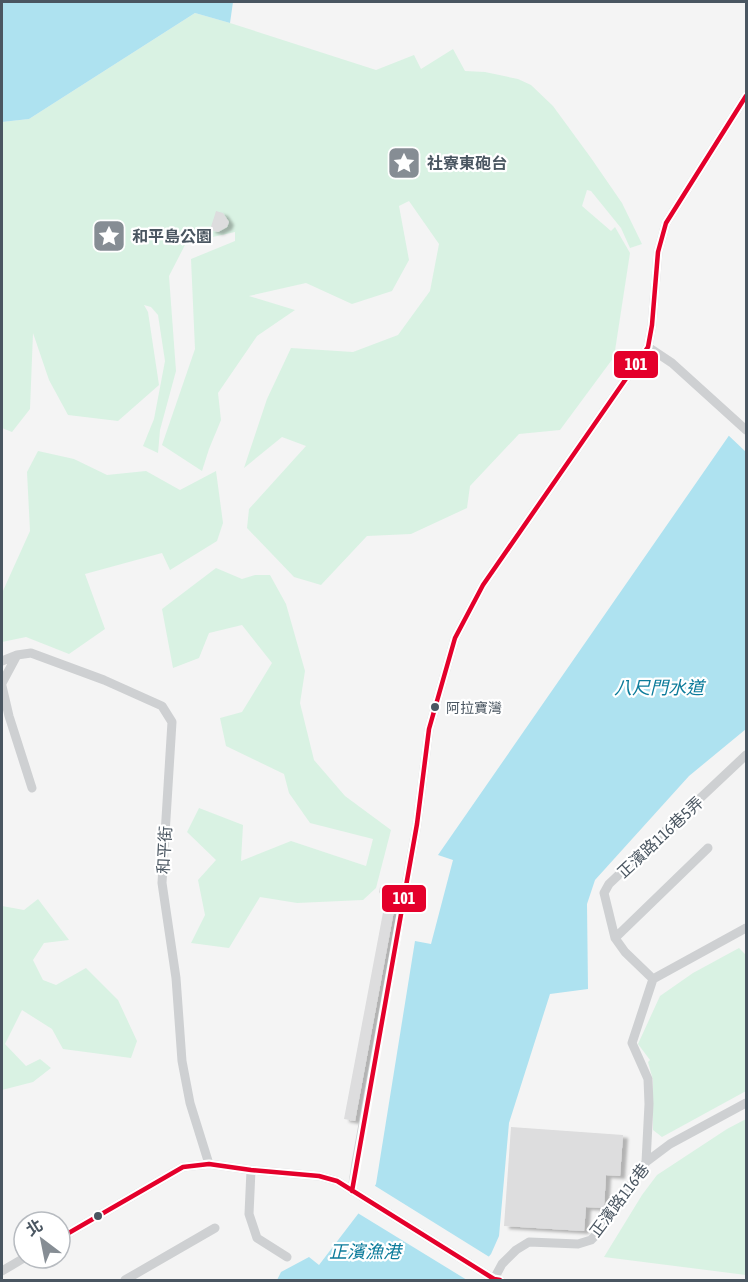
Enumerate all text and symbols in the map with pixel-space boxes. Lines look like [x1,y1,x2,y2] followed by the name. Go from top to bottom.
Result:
[386,145,422,181] place icon: 社寮東砲台
[427,154,507,172] place label: 社寮東砲台
[91,218,127,254] place icon: 和平島公園
[132,227,212,245] place label: 和平島公園
[613,350,659,379] line badge: 101
[625,355,648,373] text: 101
[614,677,707,698] water label: 八尺門水道
[446,700,502,716] place label: 阿拉寶灣
[429,701,441,713] marker: 阿拉寶灣
[614,793,706,881] street label: 正濱路116巷5弄
[154,826,174,874] street label: 和平街
[381,884,427,913] line badge: 101
[393,889,416,907] text: 101
[586,1160,652,1240] street label: 正濱路116巷
[12,1210,72,1270] north arrow
[92,1210,104,1222] unlabelled marker
[22,1215,46,1239] text: 北
[329,1241,404,1262] water label: 正濱漁港

